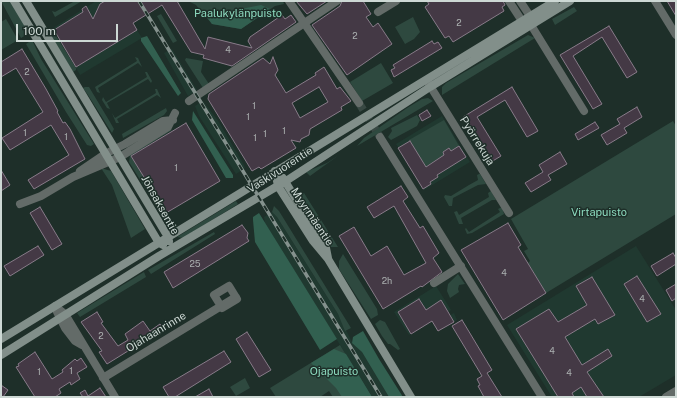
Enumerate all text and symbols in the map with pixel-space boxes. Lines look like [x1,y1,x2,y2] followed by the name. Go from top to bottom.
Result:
[194,7,282,21] park label: Paalukylänpuisto
[18,16,120,42] scale bar
[456,18,462,28] house number: 2
[23,24,56,38] text: 100 m
[352,31,358,41] house number: 2
[225,45,231,55] house number: 4
[24,67,30,77] house number: 2
[252,101,256,111] house number: 1
[246,112,250,122] house number: 1
[457,114,497,168] street label: Pyörrekuja
[282,126,286,136] house number: 1
[23,128,27,138] house number: 1
[263,129,267,139] house number: 1
[64,132,68,142] house number: 1
[253,133,257,143] house number: 1
[245,144,315,196] street label: Vaskivuorentie
[174,163,178,173] house number: 1
[138,173,182,237] street label: Jönsaksentie
[288,186,336,248] street label: Myyrmäentie
[571,206,627,220] park label: Virtapuisto
[189,259,201,269] house number: 25
[501,268,507,278] house number: 4
[382,276,392,286] house number: 2h
[639,294,645,304] house number: 4
[124,309,188,355] street label: Ojahaanrinne
[98,331,104,341] house number: 2
[549,346,555,356] house number: 4
[310,365,358,379] park label: Ojapuisto
[69,366,73,376] house number: 1
[37,367,41,377] house number: 1
[566,368,572,378] house number: 4

